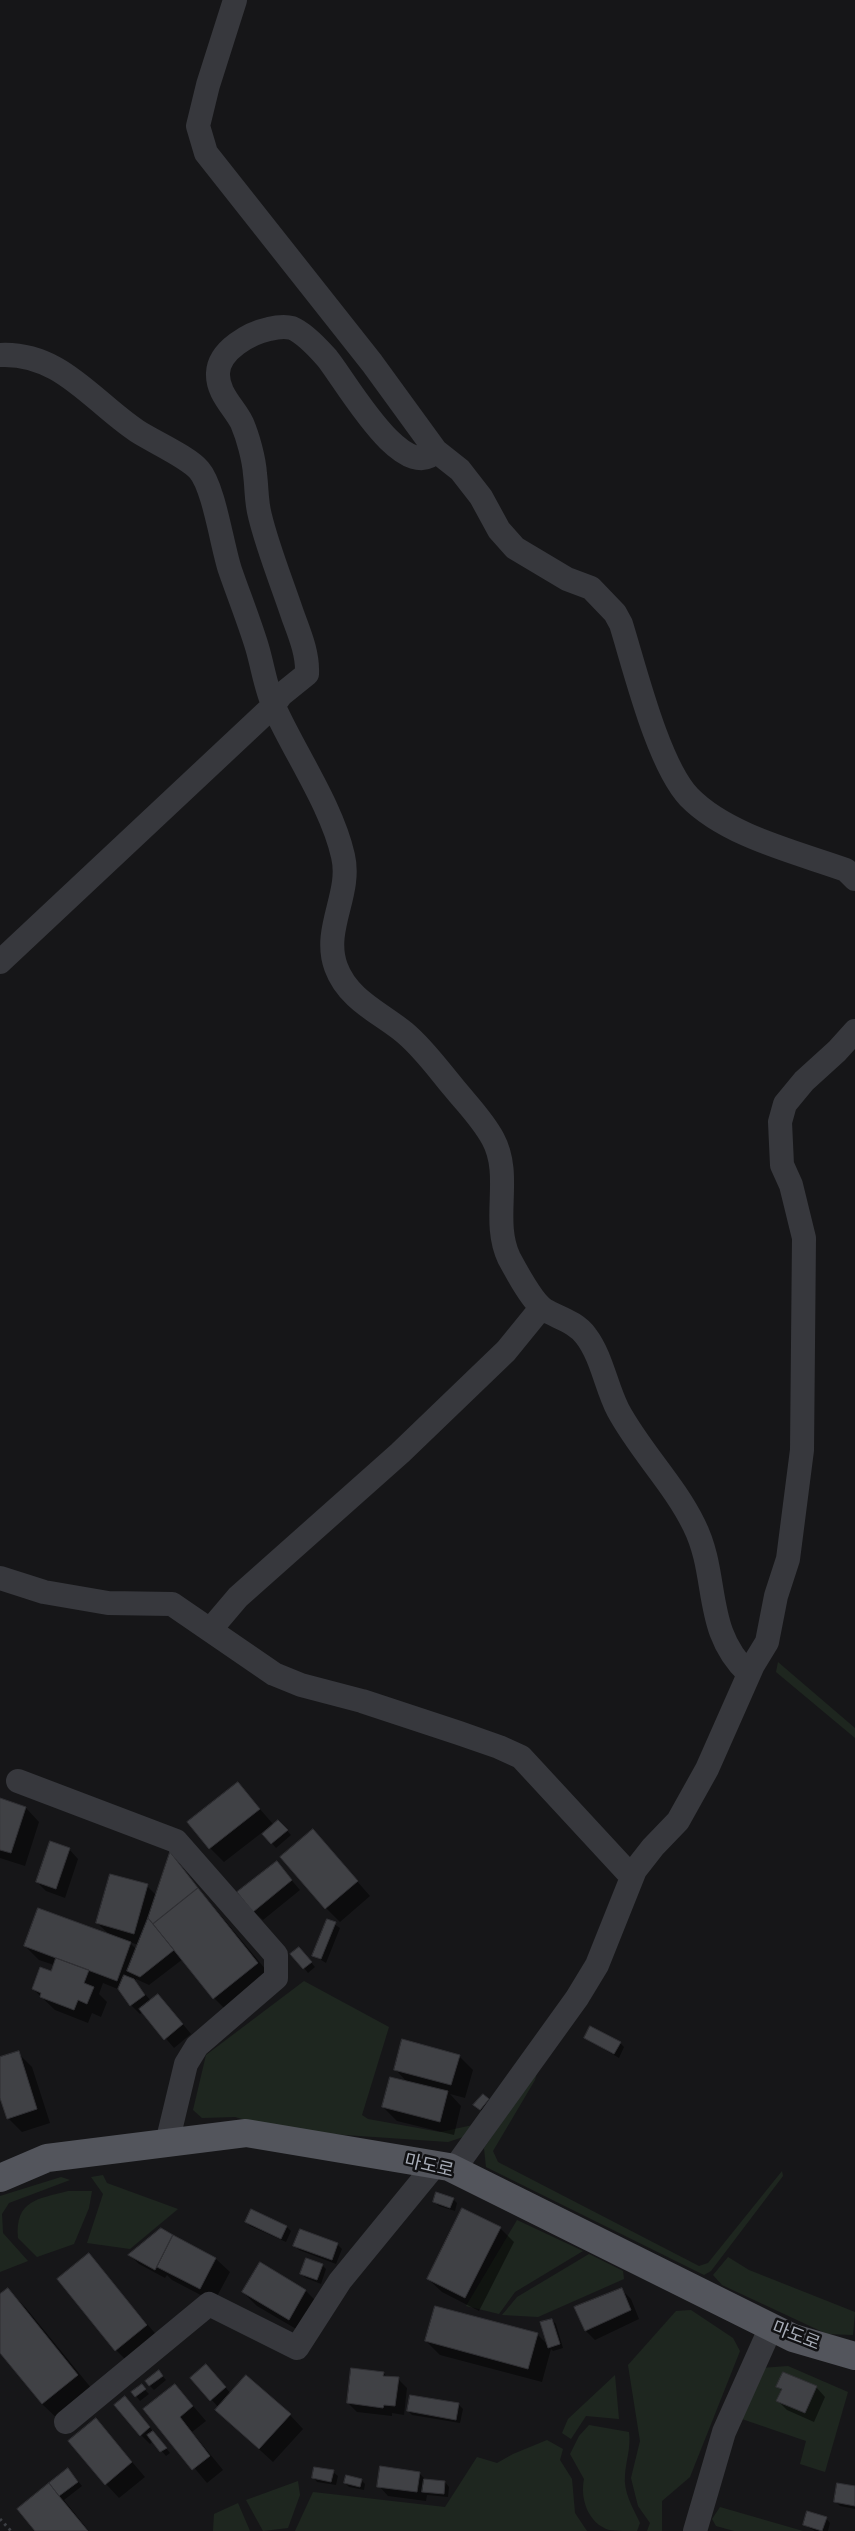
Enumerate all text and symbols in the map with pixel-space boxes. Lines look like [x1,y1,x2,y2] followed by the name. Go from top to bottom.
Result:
[402,2150,456,2182] street label: 마도로
[769,2317,823,2355] street label: 마도로

